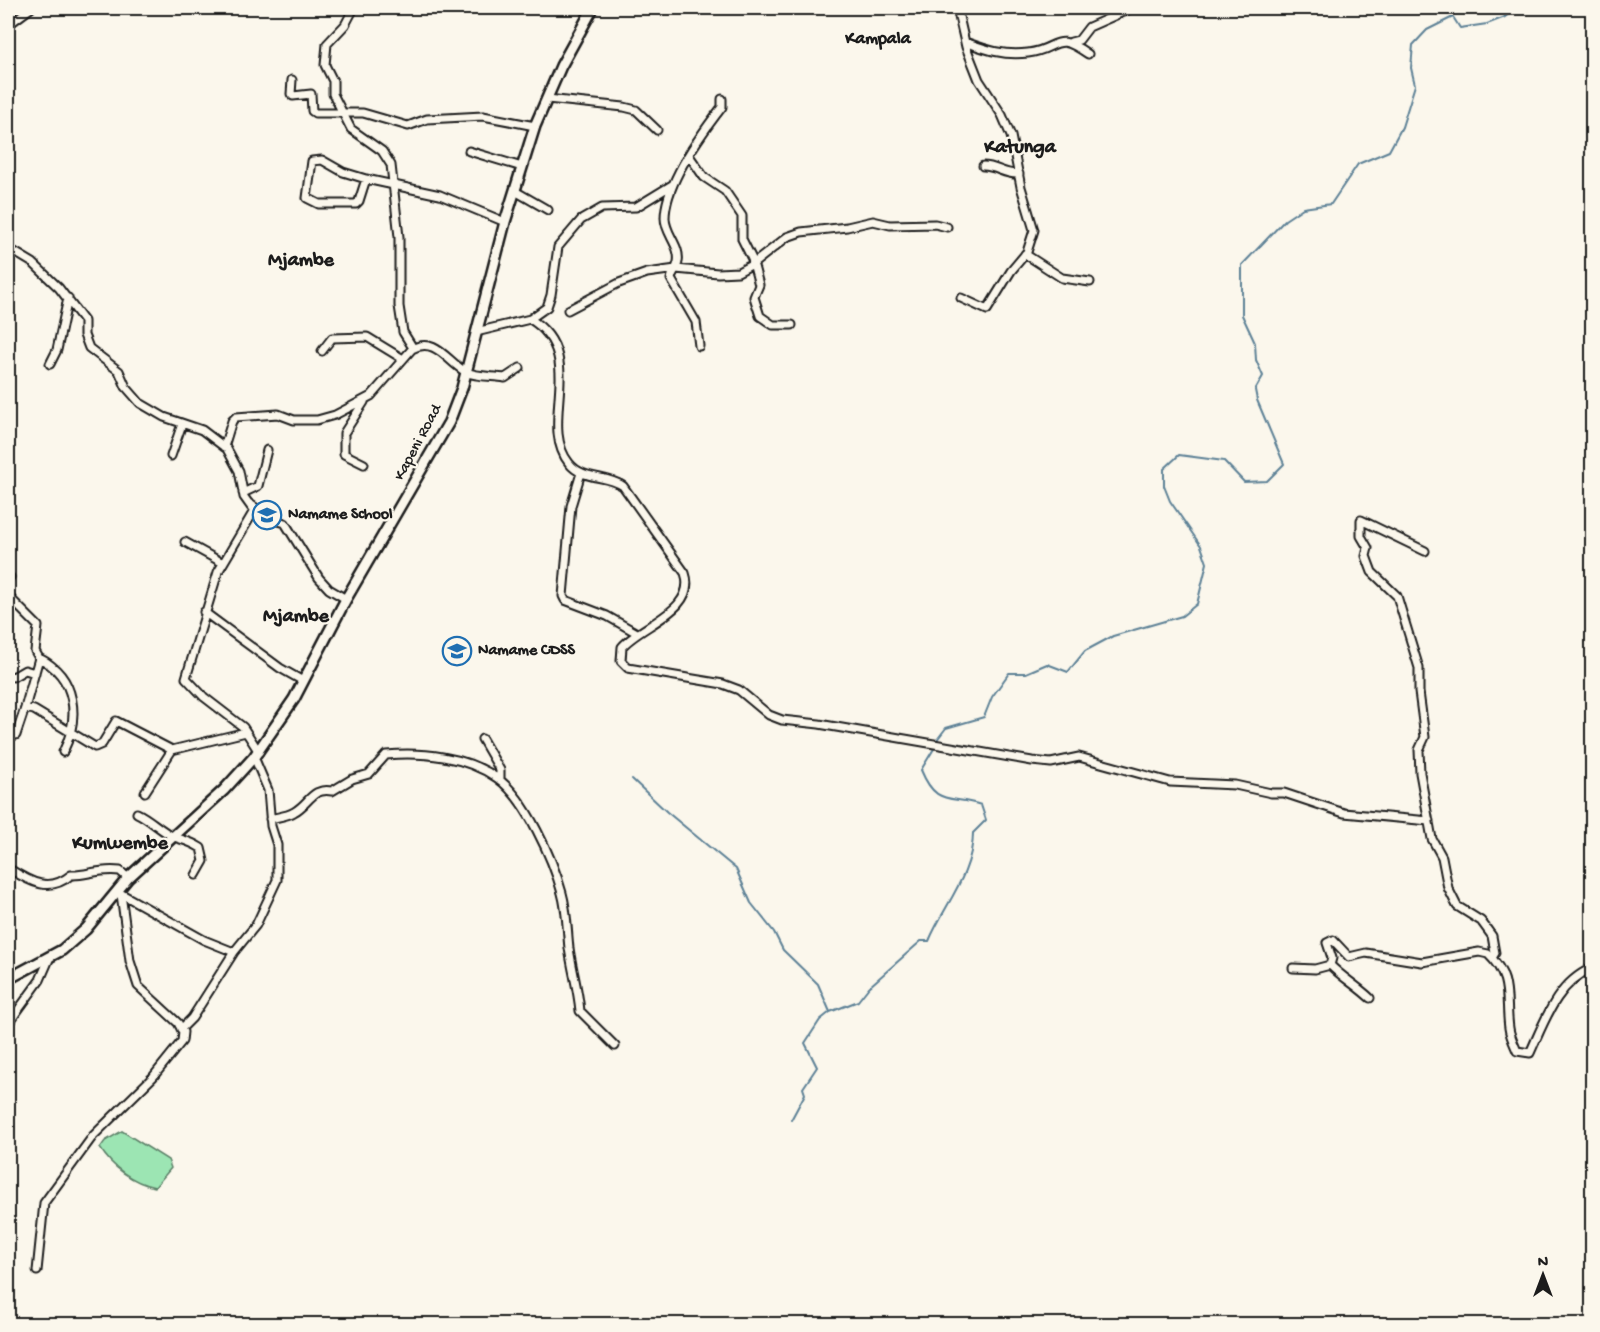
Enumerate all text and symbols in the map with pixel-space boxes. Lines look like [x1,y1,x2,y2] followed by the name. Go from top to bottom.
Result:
[844,29,912,50] district label: Kampala
[983,137,1057,160] district label: Katunga
[268,250,335,273] district label: Mjambe
[391,400,448,484] street label: Kapeni Road
[251,499,283,531] school or university icon: Namame School
[288,506,393,525] place label: Namame School
[263,606,330,629] district label: Mjambe
[441,635,473,667] school or university icon: Namame CDSS
[478,642,576,661] place label: Namame CDSS
[71,833,168,856] district label: Kumwembe
[1513,1245,1573,1305] north arrow
[1538,1254,1549,1273] text: N

